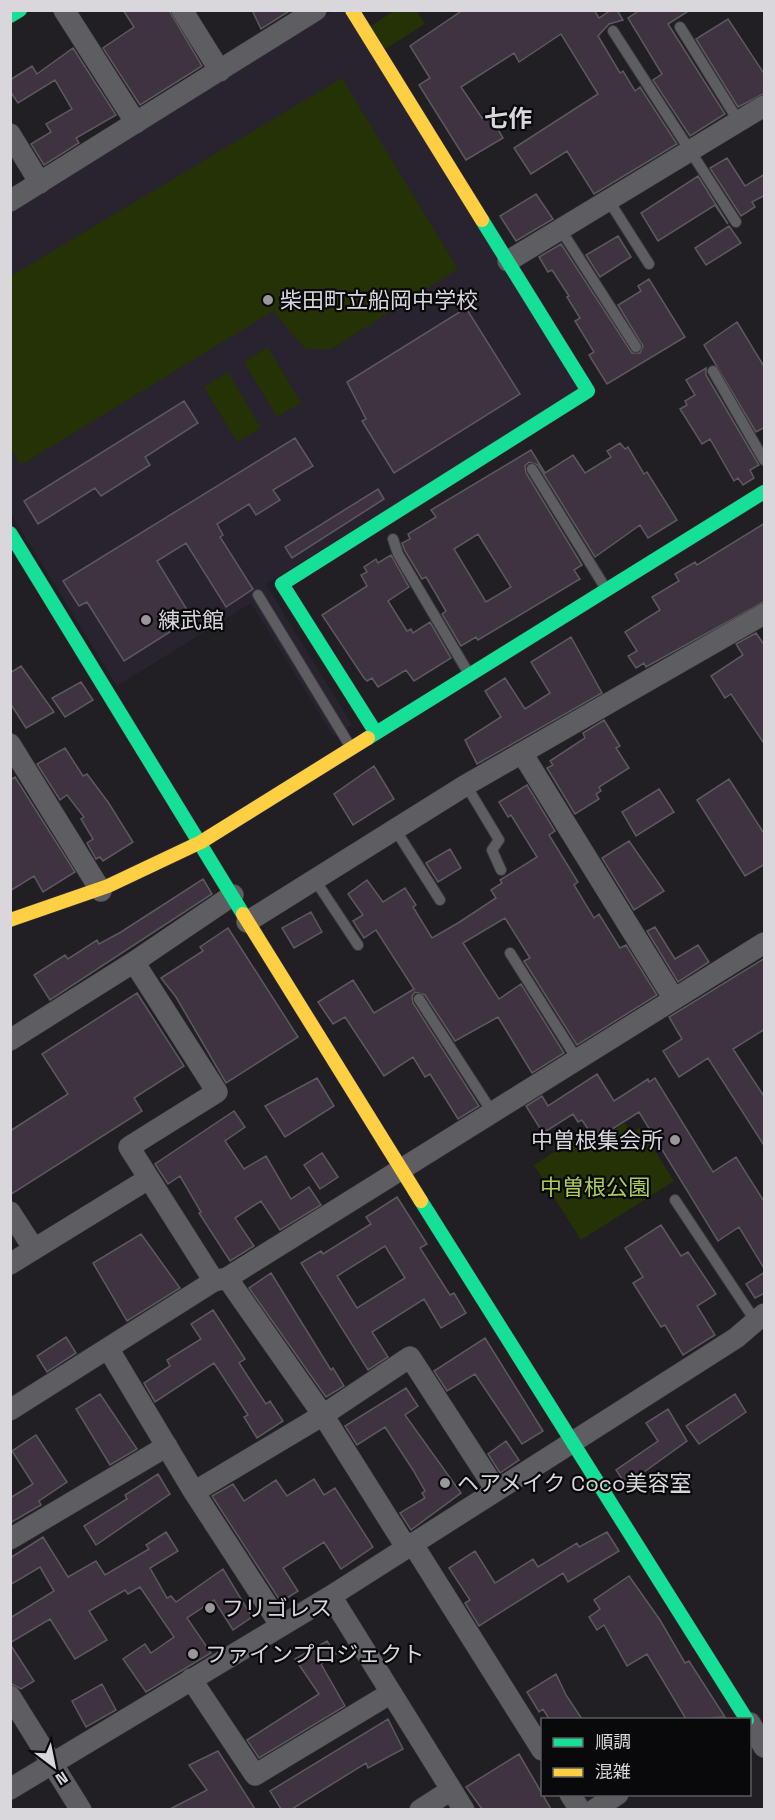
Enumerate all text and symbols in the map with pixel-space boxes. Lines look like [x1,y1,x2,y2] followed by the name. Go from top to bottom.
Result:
[484,103,532,134] district label: 七作
[280,286,478,314] place label: 柴田町立船岡中学校
[261,293,275,307] marker: 柴田町立船岡中学校
[158,606,224,634] place label: 練武館
[139,613,153,627] marker: 練武館
[531,1126,663,1154] place label: 中曽根集会所
[668,1133,682,1147] marker: 中曽根集会所
[540,1173,650,1201] park label: 中曽根公園
[457,1469,692,1497] place label: ヘアメイク Coco美容室
[438,1476,452,1490] marker: ヘアメイク Coco美容室
[222,1594,332,1622] place label: フリゴレス
[203,1601,217,1615] marker: フリゴレス
[205,1640,424,1668] place label: ファインプロジェクト
[186,1647,200,1661] marker: ファインプロジェクト
[541,1718,751,1796] legend
[595,1730,631,1753] text: 順調
[24,1736,84,1796] north arrow
[595,1760,631,1783] text: 混雑
[52,1767,72,1790] text: N

